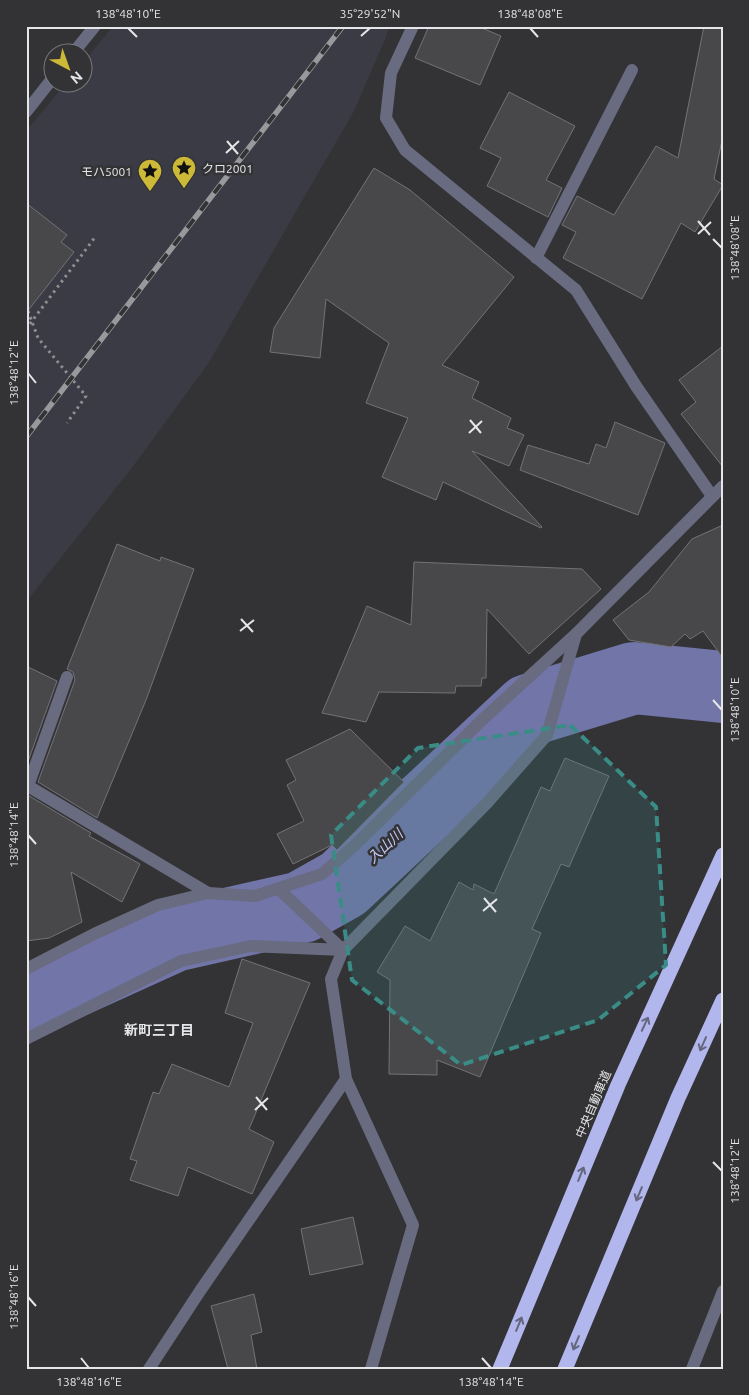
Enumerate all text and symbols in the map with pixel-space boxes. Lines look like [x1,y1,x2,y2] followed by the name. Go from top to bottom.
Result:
[95,7,161,20] text: 138°48'10"E
[340,7,400,20] text: 35°29'52"N
[497,7,563,20] text: 138°48'08"E
[42,42,92,92] north arrow
[67,68,86,87] text: N
[171,155,197,189] place icon: クロ2001
[137,158,163,192] place icon: モハ5001
[202,162,253,175] place label: クロ2001
[81,165,132,178] place label: モハ5001
[728,215,741,281] text: 138°48'08"E
[7,340,20,406] text: 138°48'12"E
[728,677,741,743] text: 138°48'10"E
[7,802,20,868] text: 138°48'14"E
[364,824,407,866] water label: 入山川
[641,1017,651,1032] one-way arrow
[124,1022,194,1038] district label: 新町三丁目
[697,1036,707,1051] one-way arrow
[573,1068,613,1140] street label: 中央自動車道
[728,1138,741,1204] text: 138°48'12"E
[577,1166,586,1182] one-way arrow
[633,1186,642,1201] one-way arrow
[7,1264,20,1330] text: 138°48'16"E
[514,1317,524,1332] one-way arrow
[570,1335,580,1350] one-way arrow
[56,1375,122,1388] text: 138°48'16"E
[458,1375,524,1388] text: 138°48'14"E

